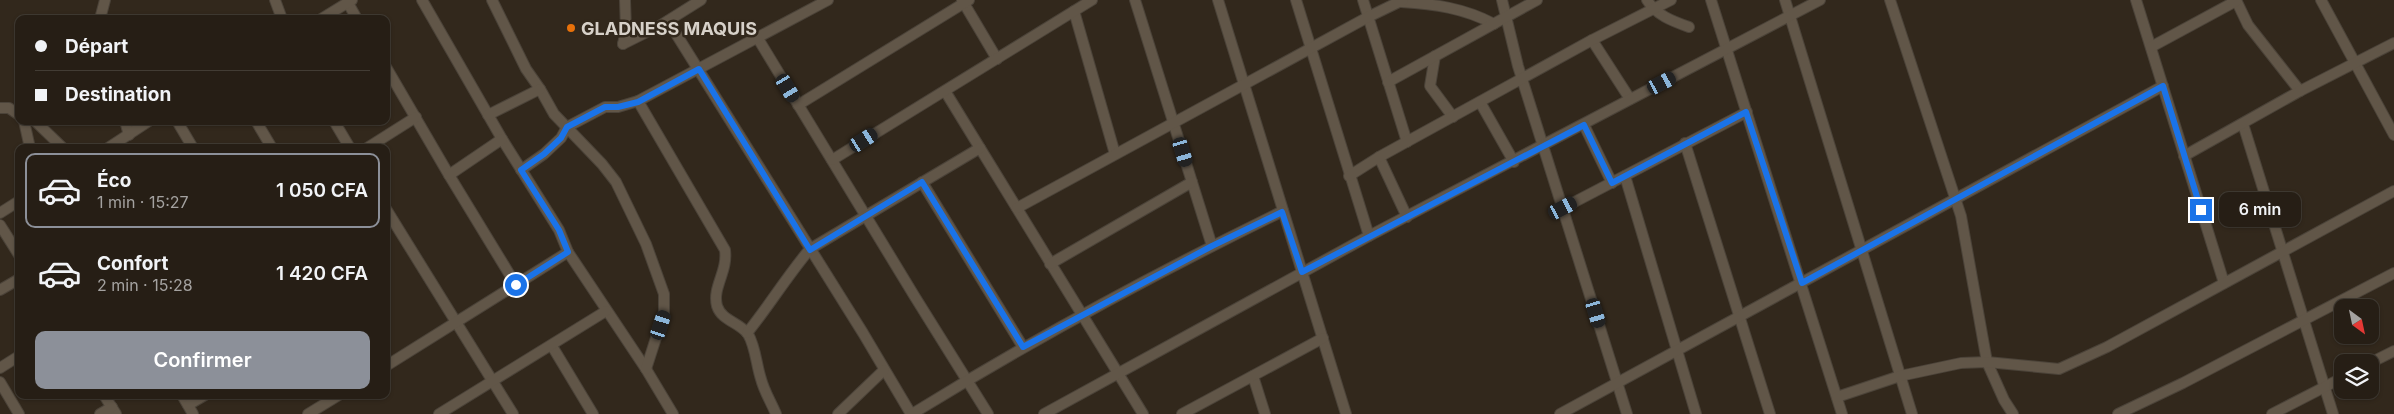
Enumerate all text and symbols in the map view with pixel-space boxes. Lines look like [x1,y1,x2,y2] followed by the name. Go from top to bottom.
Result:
[581,18,757,39] place label: GLADNESS MAQUIS
[565,22,577,34] marker: GLADNESS MAQUIS
[65,35,128,58] text: Départ
[1645,69,1678,97] car
[773,71,802,105] car
[65,83,171,106] text: Destination
[847,126,880,154] car
[1171,135,1194,169] car
[37,168,82,213] icon: car
[97,169,131,192] text: Éco
[276,179,368,202] text: 1 050 CFA
[97,192,189,212] text: 1 min · 15:27
[2218,192,2301,228] callout: 6 min
[1546,195,1579,221] car
[2190,199,2212,221] route end
[2239,199,2281,219] text: 6 min
[37,251,82,296] icon: car
[97,252,168,275] text: Confort
[276,262,368,285] text: 1 420 CFA
[505,274,527,296] route start
[97,275,193,295] text: 2 min · 15:28
[1584,296,1607,330] car
[2334,299,2379,344] north arrow
[2334,299,2379,399] map controls
[649,308,672,342] car
[35,331,370,389] button: Confirmer
[2334,354,2379,399] button: layers

